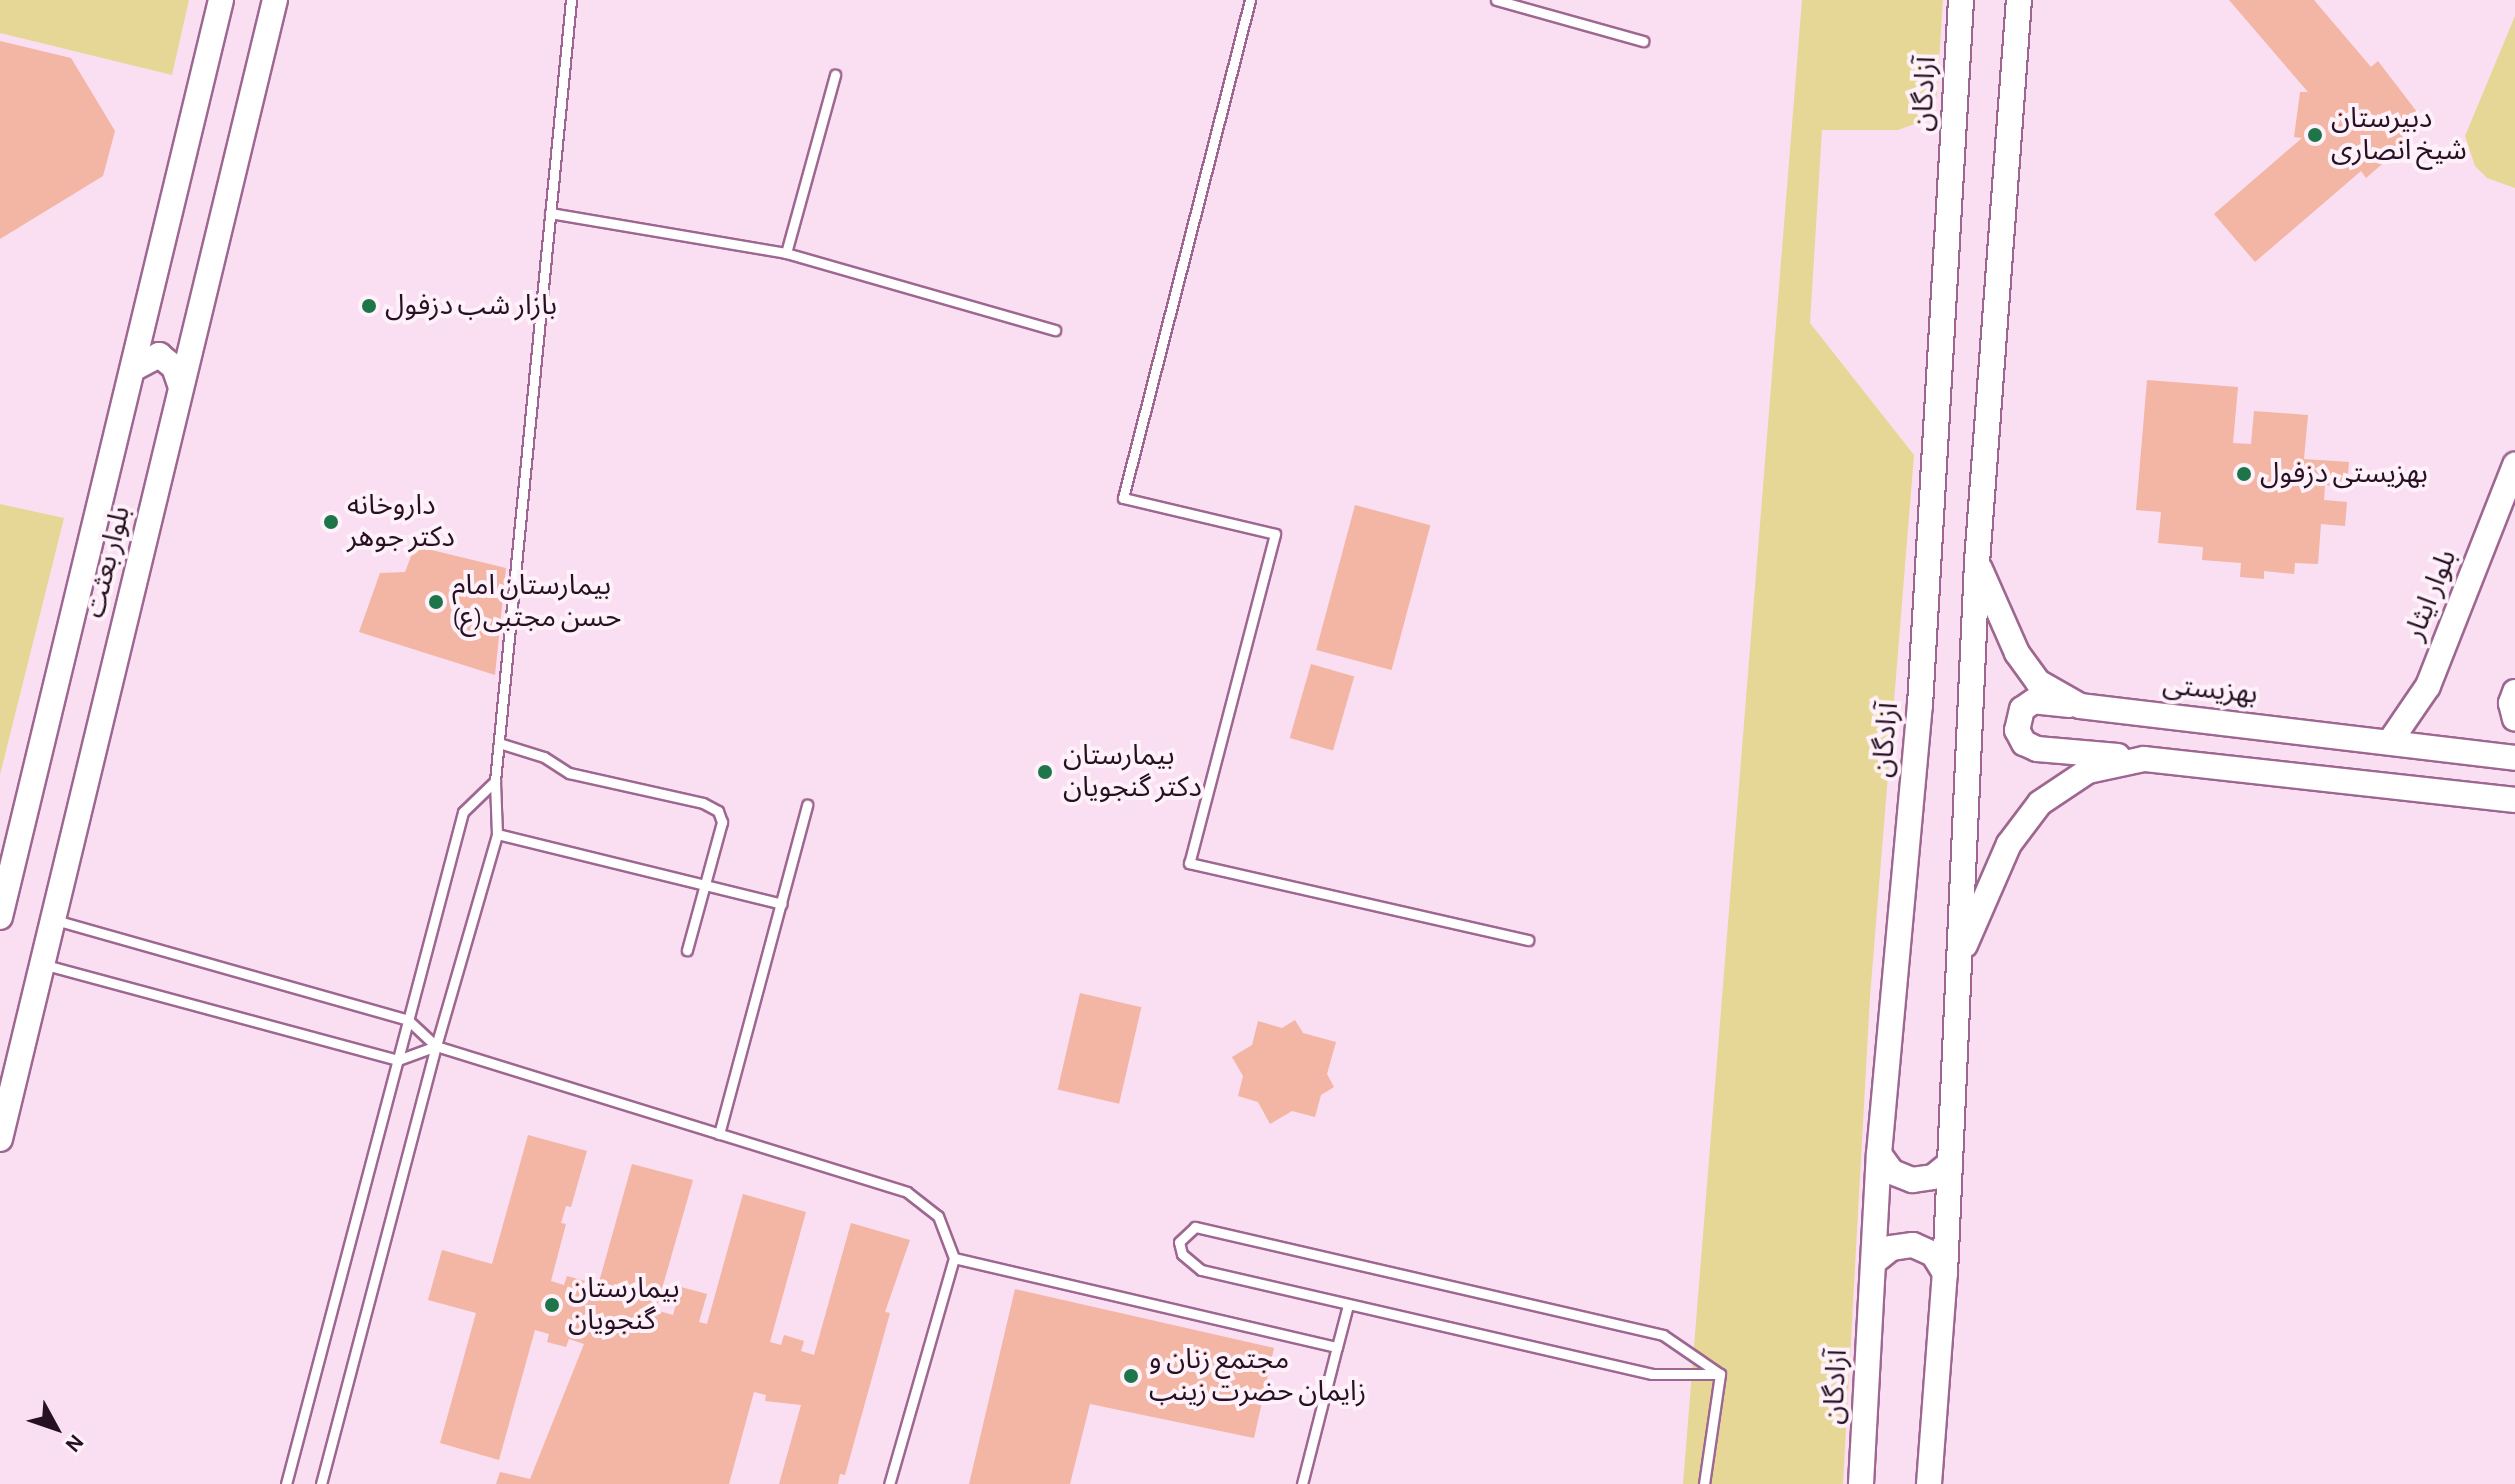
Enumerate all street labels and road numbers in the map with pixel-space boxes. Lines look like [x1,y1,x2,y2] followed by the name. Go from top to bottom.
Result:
[1906,56,1944,132] street label: آزادگان
[78,503,138,621] street label: بلوار بعثت
[2398,545,2464,645] street label: بلوار ایثار
[2161,668,2259,712] street label: بهزیستی
[1866,701,1906,779] street label: آزادگان
[1817,1349,1855,1425] street label: آزادگان

